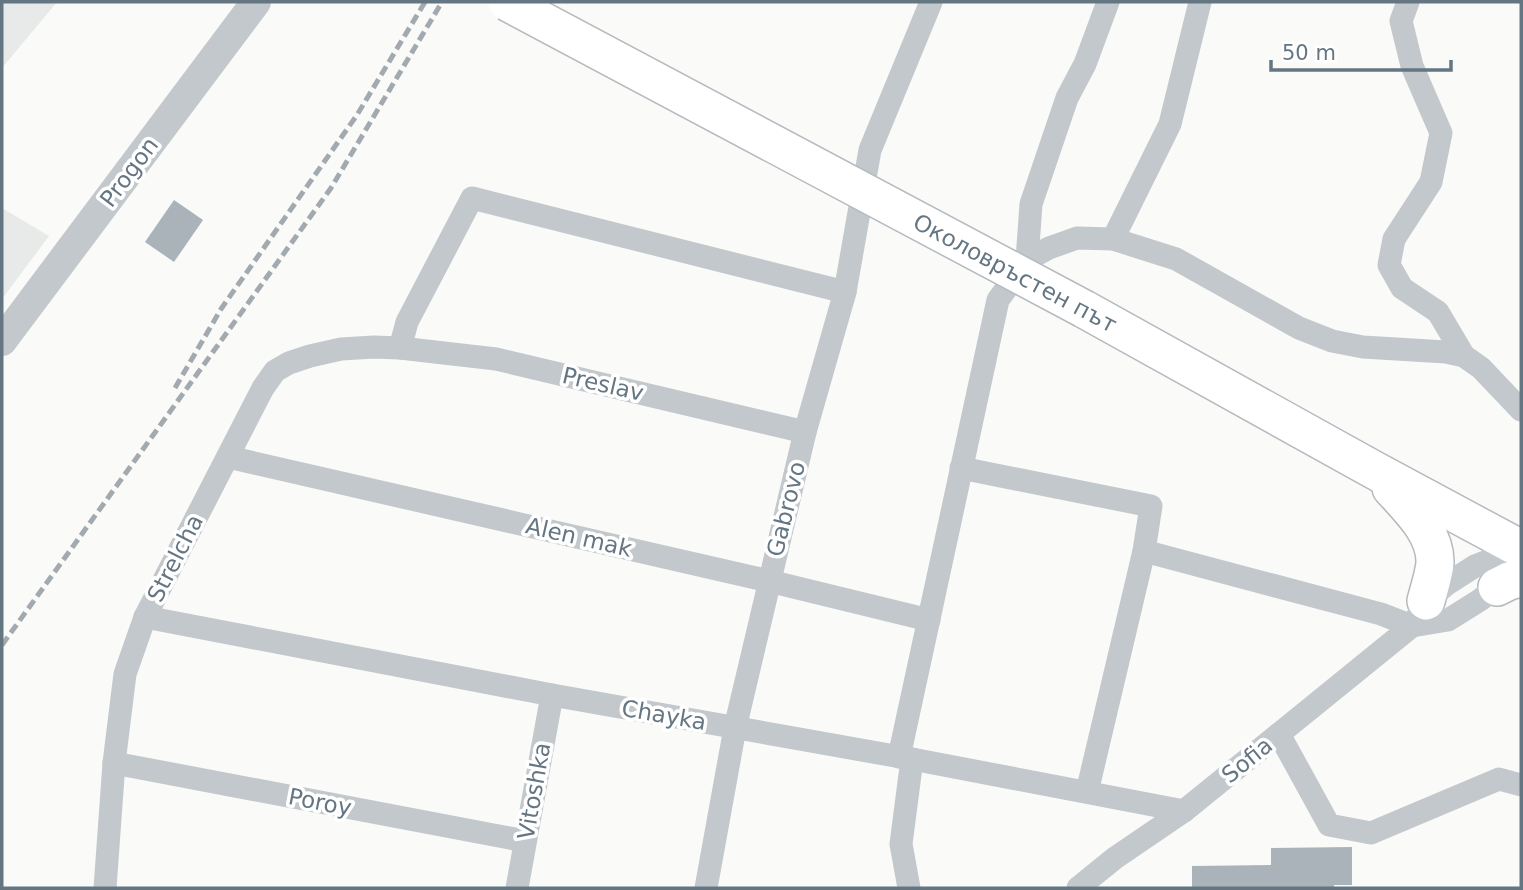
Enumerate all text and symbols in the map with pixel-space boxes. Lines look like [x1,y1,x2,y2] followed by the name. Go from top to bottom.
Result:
[1271,28,1451,72] scale bar
[1282,41,1336,65] text: 50 m
[95,132,163,212] street label: Progon
[909,208,1121,338] street label: Околовръстен път
[560,362,646,406] street label: Preslav
[762,459,810,559] street label: Gabrovo
[142,510,208,606] street label: Strelcha
[523,512,635,562] street label: Alen mak
[620,695,708,735] street label: Chayka
[1217,732,1277,788] street label: Sofia
[513,740,555,842] street label: Vitoshka
[286,783,354,821] street label: Poroy

